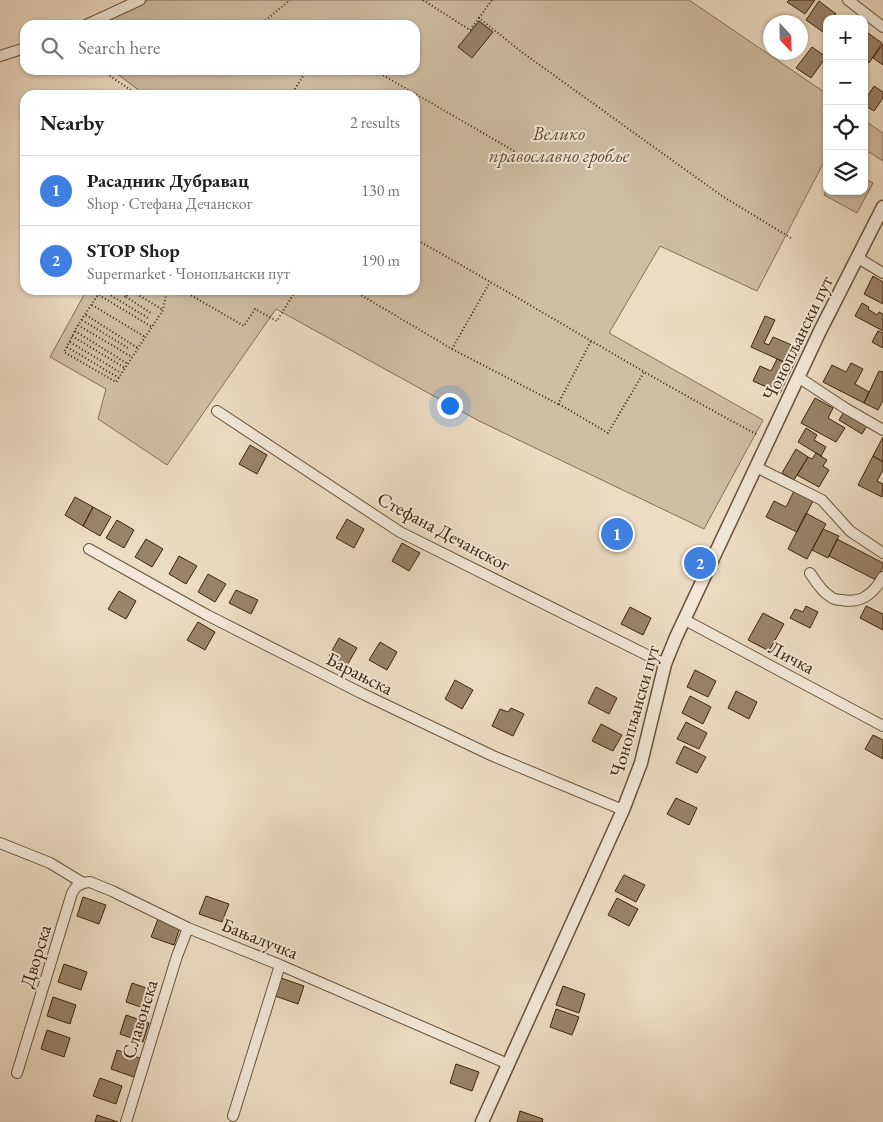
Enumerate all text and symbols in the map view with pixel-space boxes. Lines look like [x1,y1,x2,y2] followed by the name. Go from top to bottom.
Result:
[763,15,808,60] north arrow
[823,15,868,195] map controls
[823,15,868,60] button: +
[20,20,420,75] search box
[38,34,66,62] icon: search
[78,35,160,60] text: Search here
[823,60,868,105] button: −
[823,105,868,150] button: locate
[40,109,104,136] text: Nearby
[350,112,400,133] text: 2 results
[489,121,630,168] park label: Велико православно гробље
[823,150,868,195] button: layers
[87,168,249,193] text: Расадник Дубравац
[52,180,60,201] text: 1
[361,180,400,201] text: 130 m
[87,193,252,214] text: Shop · Стефана Дечанског
[87,238,180,263] text: STOP Shop
[52,250,60,271] text: 2
[361,250,400,271] text: 190 m
[87,263,290,284] text: Supermarket · Чонопљански пут
[756,271,839,405] street label: Чонопљански пут
[437,393,463,419] your location
[373,486,515,577] street label: Стефана Дечанског
[601,515,633,553] pin: 1
[684,544,716,582] pin: 2
[765,635,819,680] street label: Личка
[604,642,665,780] street label: Чонопљански пут
[322,646,398,701] street label: Барањска
[218,912,302,965] street label: Бањалучка
[14,921,57,991] street label: Дворска
[116,976,163,1062] street label: Славонска

